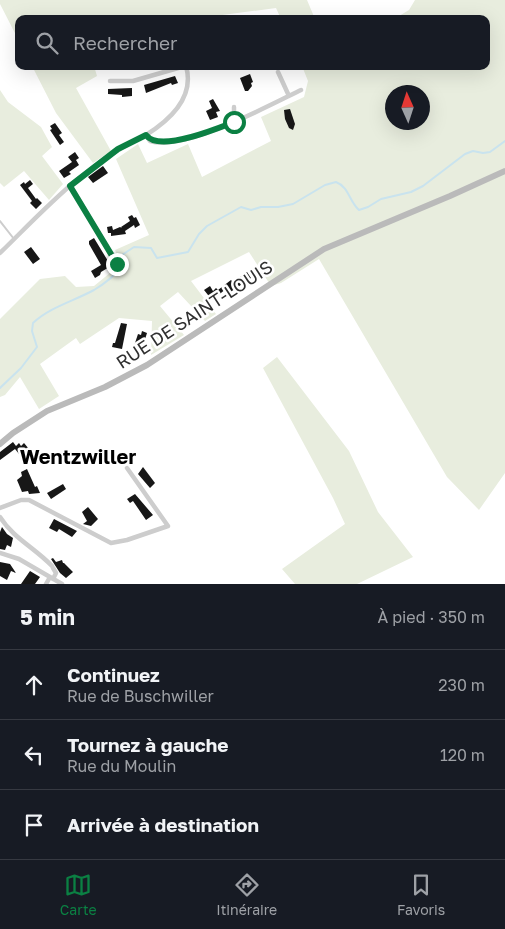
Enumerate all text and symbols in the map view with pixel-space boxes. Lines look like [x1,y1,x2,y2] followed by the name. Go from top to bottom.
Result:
[15,15,490,70] search box
[33,29,61,57] icon: search
[73,31,178,54] text: Rechercher
[385,85,430,130] north arrow
[223,111,246,134] route start
[106,253,129,276] route end
[112,255,276,373] street label: RUE DE SAINT-LOUIS
[20,444,136,468] district label: Wentzwiller
[20,604,75,630] text: 5 min
[378,607,485,627] text: À pied · 350 m
[67,663,160,686] text: Continuez
[20,671,48,699] icon: ahead
[438,675,485,695] text: 230 m
[67,686,214,706] text: Rue de Buschwiller
[67,733,228,756] text: Tournez à gauche
[20,741,48,769] icon: left
[440,745,485,765] text: 120 m
[67,756,176,776] text: Rue du Moulin
[20,811,48,839] icon: arrive
[67,813,259,836] text: Arrivée à destination
[60,871,97,918] tab: Carte
[216,871,277,918] tab: Itinéraire
[397,871,445,918] tab: Favoris

